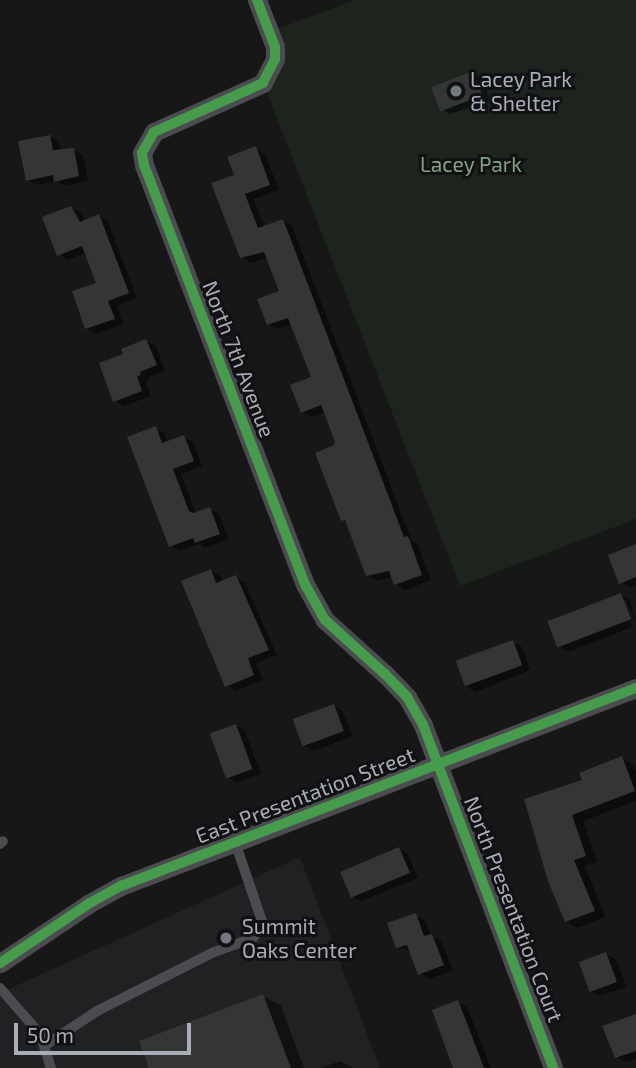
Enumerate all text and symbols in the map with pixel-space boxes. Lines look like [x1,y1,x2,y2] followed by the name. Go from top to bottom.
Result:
[470,66,572,116] place label: Lacey Park & Shelter
[448,83,464,99] marker: Lacey Park & Shelter
[420,151,522,177] park label: Lacey Park
[197,277,281,441] street label: North 7th Avenue
[192,742,418,848] street label: East Presentation Street
[459,793,569,1025] street label: North Presentation Court
[242,913,357,963] place label: Summit Oaks Center
[216,928,236,948] marker: Summit Oaks Center
[18,1009,194,1052] scale bar
[27,1022,74,1047] text: 50 m

